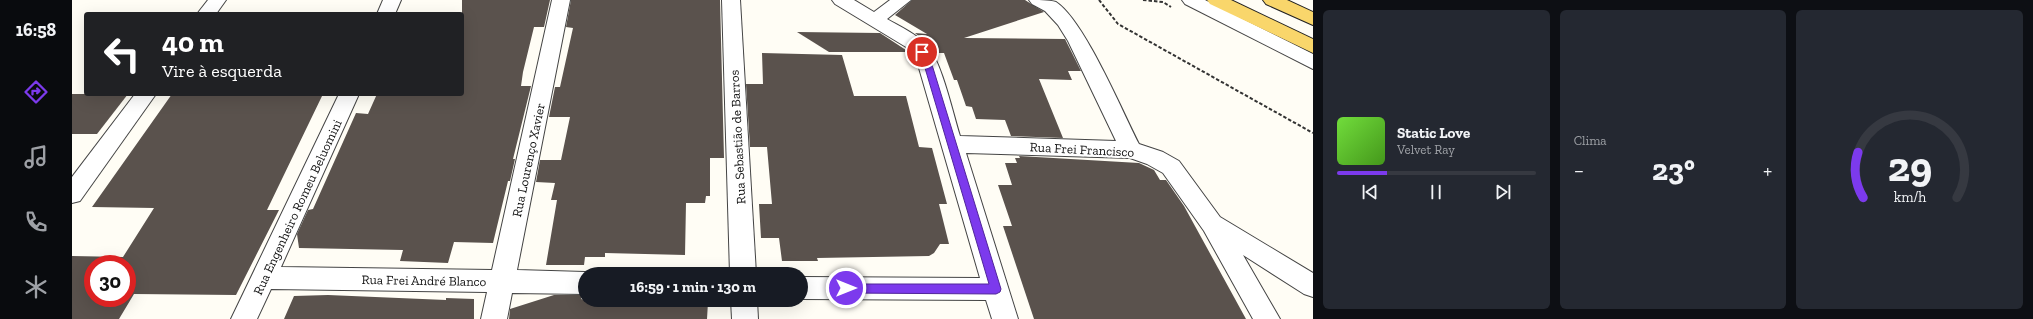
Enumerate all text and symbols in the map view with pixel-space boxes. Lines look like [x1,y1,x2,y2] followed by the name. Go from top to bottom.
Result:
[16,19,56,41] text: 16:58
[162,26,224,59] text: 40 m
[96,28,148,80] icon: left
[905,35,939,69] pin
[911,41,933,63] icon: arrive
[162,60,282,82] text: Vire à esquerda
[726,69,749,205] street label: Rua Sebastião de Barros
[22,78,50,106] icon: directions
[509,102,548,218] street label: Rua Lourenço Xavier
[250,117,345,297] street label: Rua Engenheiro Romeu Beluomini
[1397,124,1470,142] text: Static Love
[1574,133,1607,148] text: Clima
[1029,139,1135,160] street label: Rua Frei Francisco
[1887,141,1932,191] text: 29
[1397,142,1455,157] text: Velvet Ray
[22,143,50,171] icon: music
[1652,152,1695,188] text: 23°
[1574,157,1584,184] text: −
[1763,157,1772,184] text: +
[1359,181,1381,203] icon: previous
[1425,181,1447,203] icon: pause
[1492,181,1514,203] icon: next
[1893,188,1926,205] text: km/h
[22,208,50,236] icon: phone
[84,255,136,307] speed limit sign: 30
[825,267,867,309] position arrow
[361,272,487,289] street label: Rua Frei André Blanco
[22,273,50,301] icon: climate
[630,278,756,296] text: 16:59 · 1 min · 130 m

